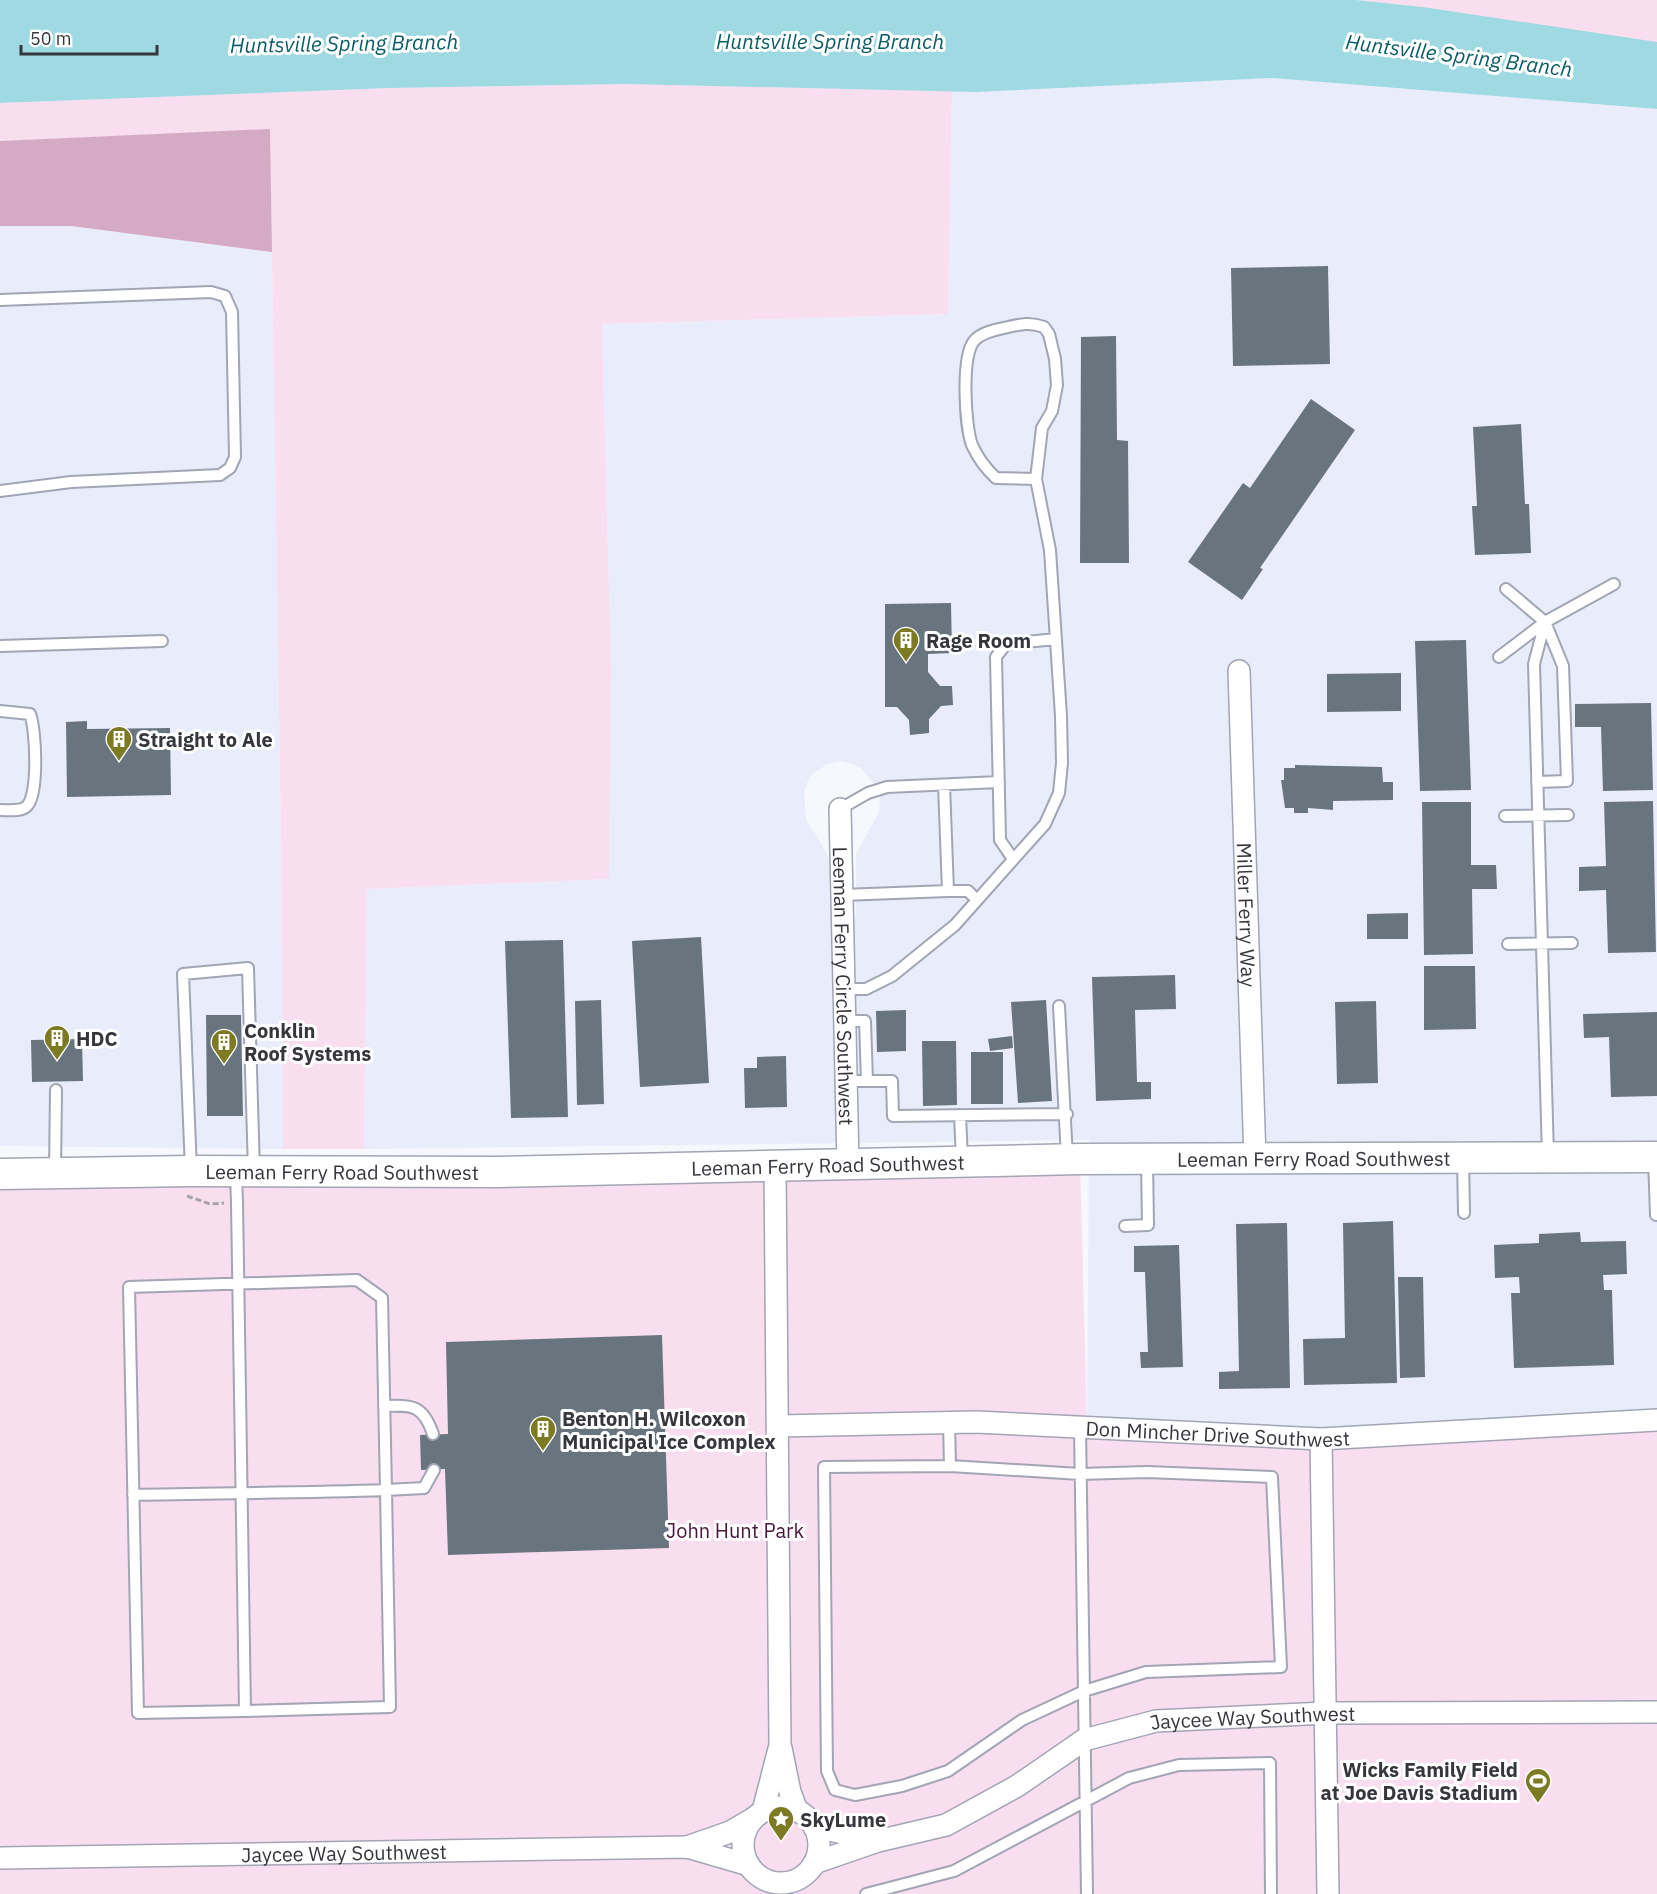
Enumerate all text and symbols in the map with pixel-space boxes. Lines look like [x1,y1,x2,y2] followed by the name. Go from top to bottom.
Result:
[21,18,158,56] scale bar
[30,27,72,50] text: 50 m
[230,27,458,59] water label: Huntsville Spring Branch
[716,27,944,55] water label: Huntsville Spring Branch
[1344,27,1574,83] water label: Huntsville Spring Branch
[891,625,921,663] building icon: Rage Room
[926,627,1031,654] place label: Rage Room
[104,724,134,762] building icon: Straight to Ale
[138,726,273,753] place label: Straight to Ale
[1231,842,1263,988] street label: Miller Ferry Way
[827,846,861,1126] street label: Leeman Ferry Circle Southwest
[244,1017,371,1067] place label: Conklin Roof Systems
[42,1023,72,1061] building icon: HDC
[76,1025,117,1052] place label: HDC
[209,1027,239,1065] building icon: Conklin Roof Systems
[1177,1144,1451,1172] street label: Leeman Ferry Road Southwest
[691,1148,965,1181] street label: Leeman Ferry Road Southwest
[205,1158,479,1185] street label: Leeman Ferry Road Southwest
[562,1405,776,1455] place label: Benton H. Wilcoxon Municipal Ice Complex
[528,1414,558,1452] building icon: Benton H. Wilcoxon Municipal Ice Complex
[1085,1414,1350,1453] street label: Don Mincher Drive Southwest
[666,1517,804,1544] park label: John Hunt Park
[1147,1699,1355,1736] street label: Jaycee Way Southwest
[1320,1756,1518,1806] place label: Wicks Family Field at Joe Davis Stadium
[1523,1766,1553,1804] sports icon: Wicks Family Field at Joe Davis Stadium
[766,1804,796,1842] place icon: SkyLume
[800,1806,886,1833] place label: SkyLume
[241,1837,447,1868] street label: Jaycee Way Southwest

